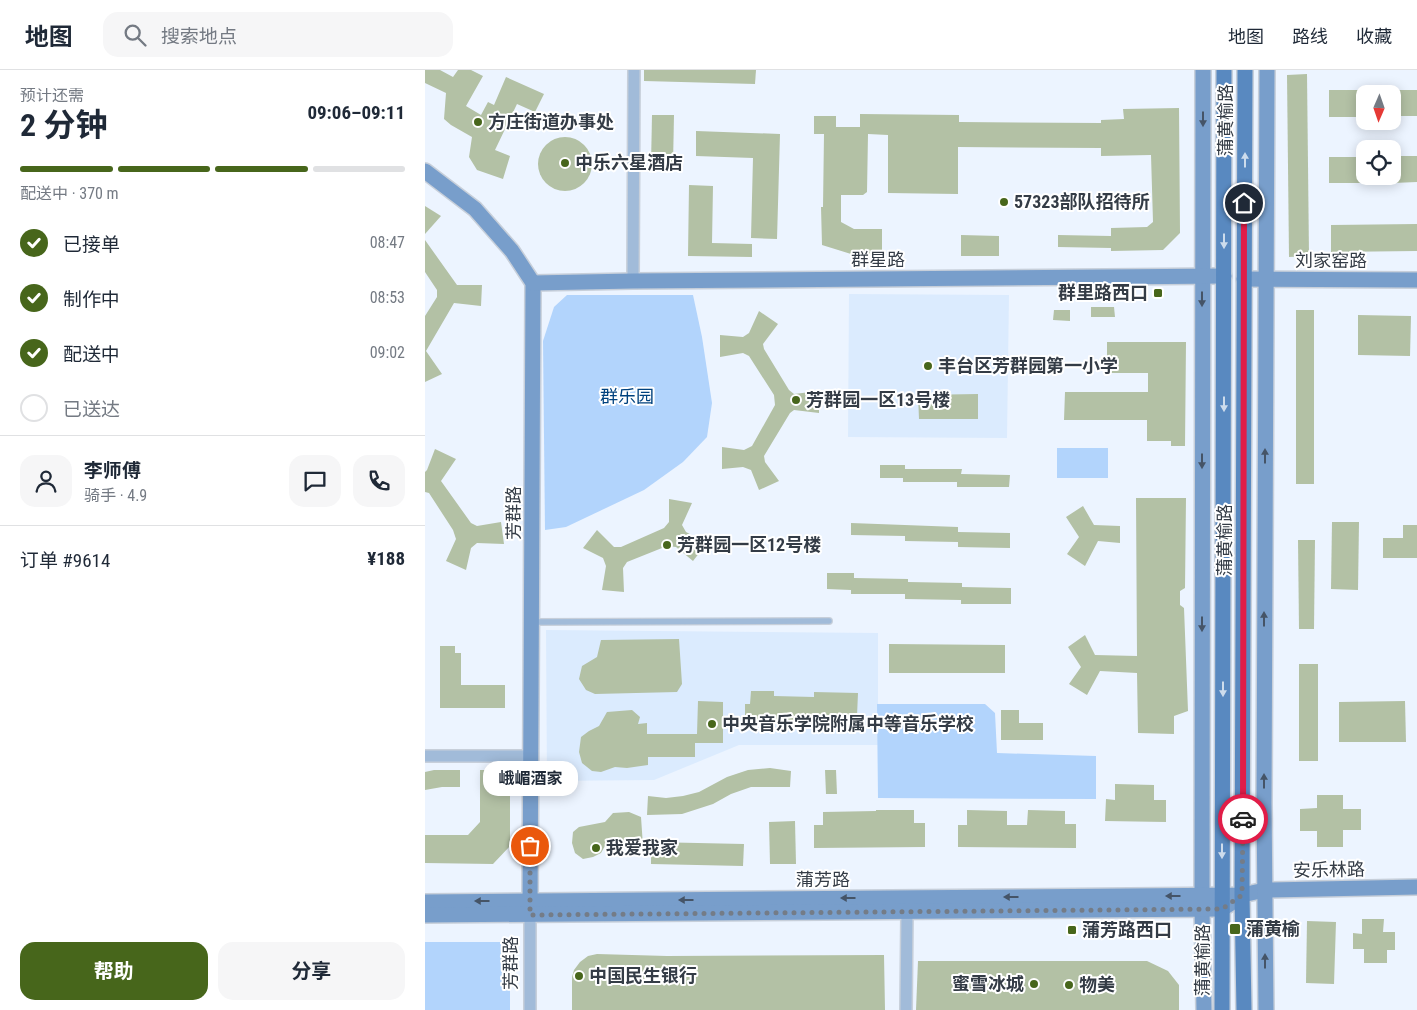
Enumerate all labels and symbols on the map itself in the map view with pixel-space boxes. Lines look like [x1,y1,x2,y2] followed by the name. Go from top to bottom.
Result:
[1215,84,1236,156] street label: 蒲黄榆路
[1356,85,1401,130] north arrow
[488,111,614,132] place label: 方庄街道办事处
[1199,111,1207,127] one-way arrow
[472,116,484,128] marker: 方庄街道办事处
[575,152,683,173] place label: 中乐六星酒店
[1241,152,1249,168] one-way arrow
[559,157,571,169] marker: 中乐六星酒店
[1223,182,1265,224] pin
[1014,191,1149,212] place label: 57323部队招待所
[998,196,1010,208] marker: 57323部队招待所
[1220,233,1228,249] one-way arrow
[851,249,905,270] street label: 群星路
[1295,250,1367,271] street label: 刘家窑路
[1058,282,1148,303] place label: 群里路西口
[1152,287,1164,299] marker: 群里路西口
[1198,291,1206,307] one-way arrow
[938,355,1118,376] place label: 丰台区芳群园第一小学
[922,360,934,372] marker: 丰台区芳群园第一小学
[600,386,654,407] park label: 群乐园
[806,389,950,410] place label: 芳群园一区13号楼
[790,394,802,406] marker: 芳群园一区13号楼
[1220,396,1228,412] one-way arrow
[1261,448,1269,464] one-way arrow
[1198,453,1206,469] one-way arrow
[503,486,524,540] street label: 芳群路
[1214,504,1235,576] street label: 蒲黄榆路
[677,534,821,555] place label: 芳群园一区12号楼
[661,539,673,551] marker: 芳群园一区12号楼
[1260,611,1268,627] one-way arrow
[1198,616,1206,632] one-way arrow
[1219,681,1227,697] one-way arrow
[722,713,974,734] place label: 中央音乐学院附属中等音乐学校
[706,718,718,730] marker: 中央音乐学院附属中等音乐学校
[483,761,577,796] callout: 峨嵋酒家
[1260,773,1268,789] one-way arrow
[1218,794,1268,844] courier
[509,825,551,867] pin
[606,837,678,858] place label: 我爱我家
[590,842,602,854] marker: 我爱我家
[1218,843,1226,859] one-way arrow
[1293,858,1365,881] street label: 安乐林路
[796,869,850,890] street label: 蒲芳路
[1165,892,1181,900] one-way arrow
[1002,893,1018,901] one-way arrow
[840,894,856,902] one-way arrow
[677,896,693,904] one-way arrow
[473,897,489,905] one-way arrow
[1246,918,1300,939] place label: 蒲黄榆
[1082,919,1172,940] place label: 蒲芳路西口
[1228,922,1242,936] marker: 蒲黄榆
[1066,924,1078,936] marker: 蒲芳路西口
[1192,924,1213,996] street label: 蒲黄榆路
[500,936,521,990] street label: 芳群路
[1261,953,1269,969] one-way arrow
[589,965,697,986] place label: 中国民生银行
[573,970,585,982] marker: 中国民生银行
[952,973,1024,994] place label: 蜜雪冰城
[1079,974,1115,995] place label: 物美
[1028,978,1040,990] marker: 蜜雪冰城
[1063,979,1075,991] marker: 物美

